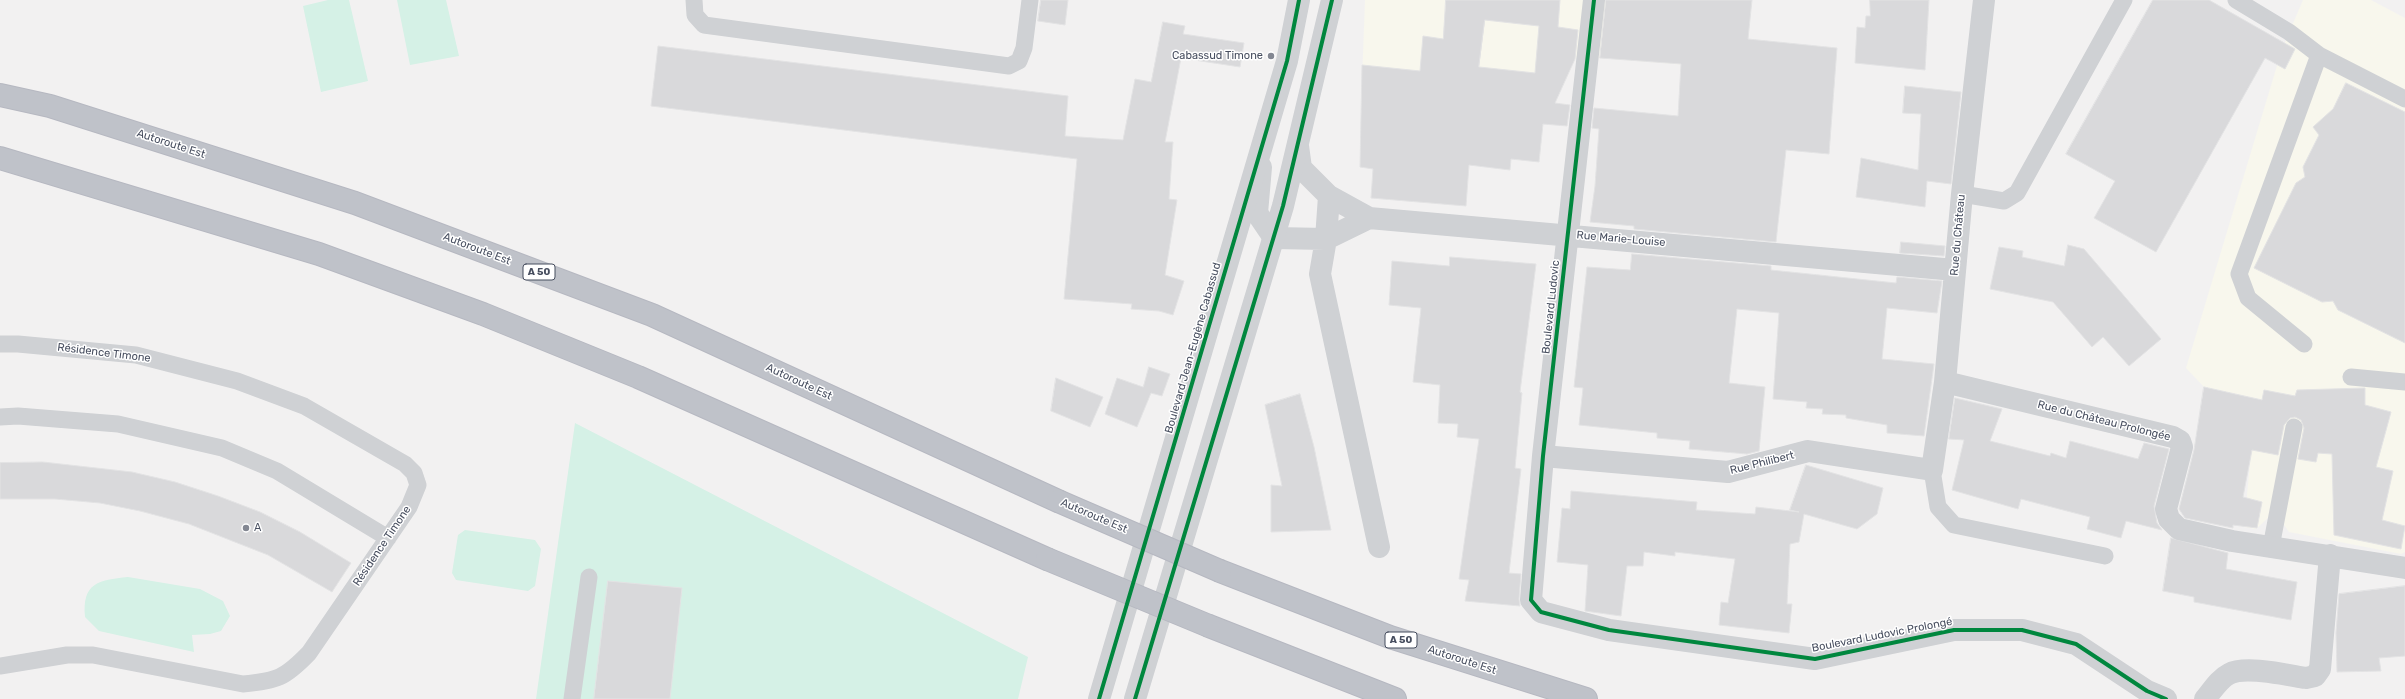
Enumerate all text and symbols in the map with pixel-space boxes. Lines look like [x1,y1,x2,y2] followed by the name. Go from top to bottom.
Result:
[1172,49,1263,63] place label: Cabassud Timone
[1266,51,1276,61] marker: Cabassud Timone
[135,127,207,161] street label: Autoroute Est
[1948,194,1968,276] street label: Rue du Château
[1576,229,1666,249] street label: Rue Marie-Louise
[441,230,513,268] street label: Autoroute Est
[1540,259,1562,355] street label: Boulevard Ludovic
[1162,261,1224,435] street label: Boulevard Jean-Eugène Cabassud
[523,264,555,280] road number: A 50
[57,341,151,365] street label: Résidence Timone
[764,361,834,403] street label: Autoroute Est
[2036,398,2172,444] street label: Rue du Château Prolongée
[1729,449,1795,477] street label: Rue Philibert
[1059,496,1129,536] street label: Autoroute Est
[350,503,414,589] street label: Résidence Timone
[254,521,261,535] place label: A
[241,523,251,533] marker: A
[1811,615,1953,655] street label: Boulevard Ludovic Prolongé
[1385,632,1417,648] road number: A 50
[1426,643,1498,677] street label: Autoroute Est

